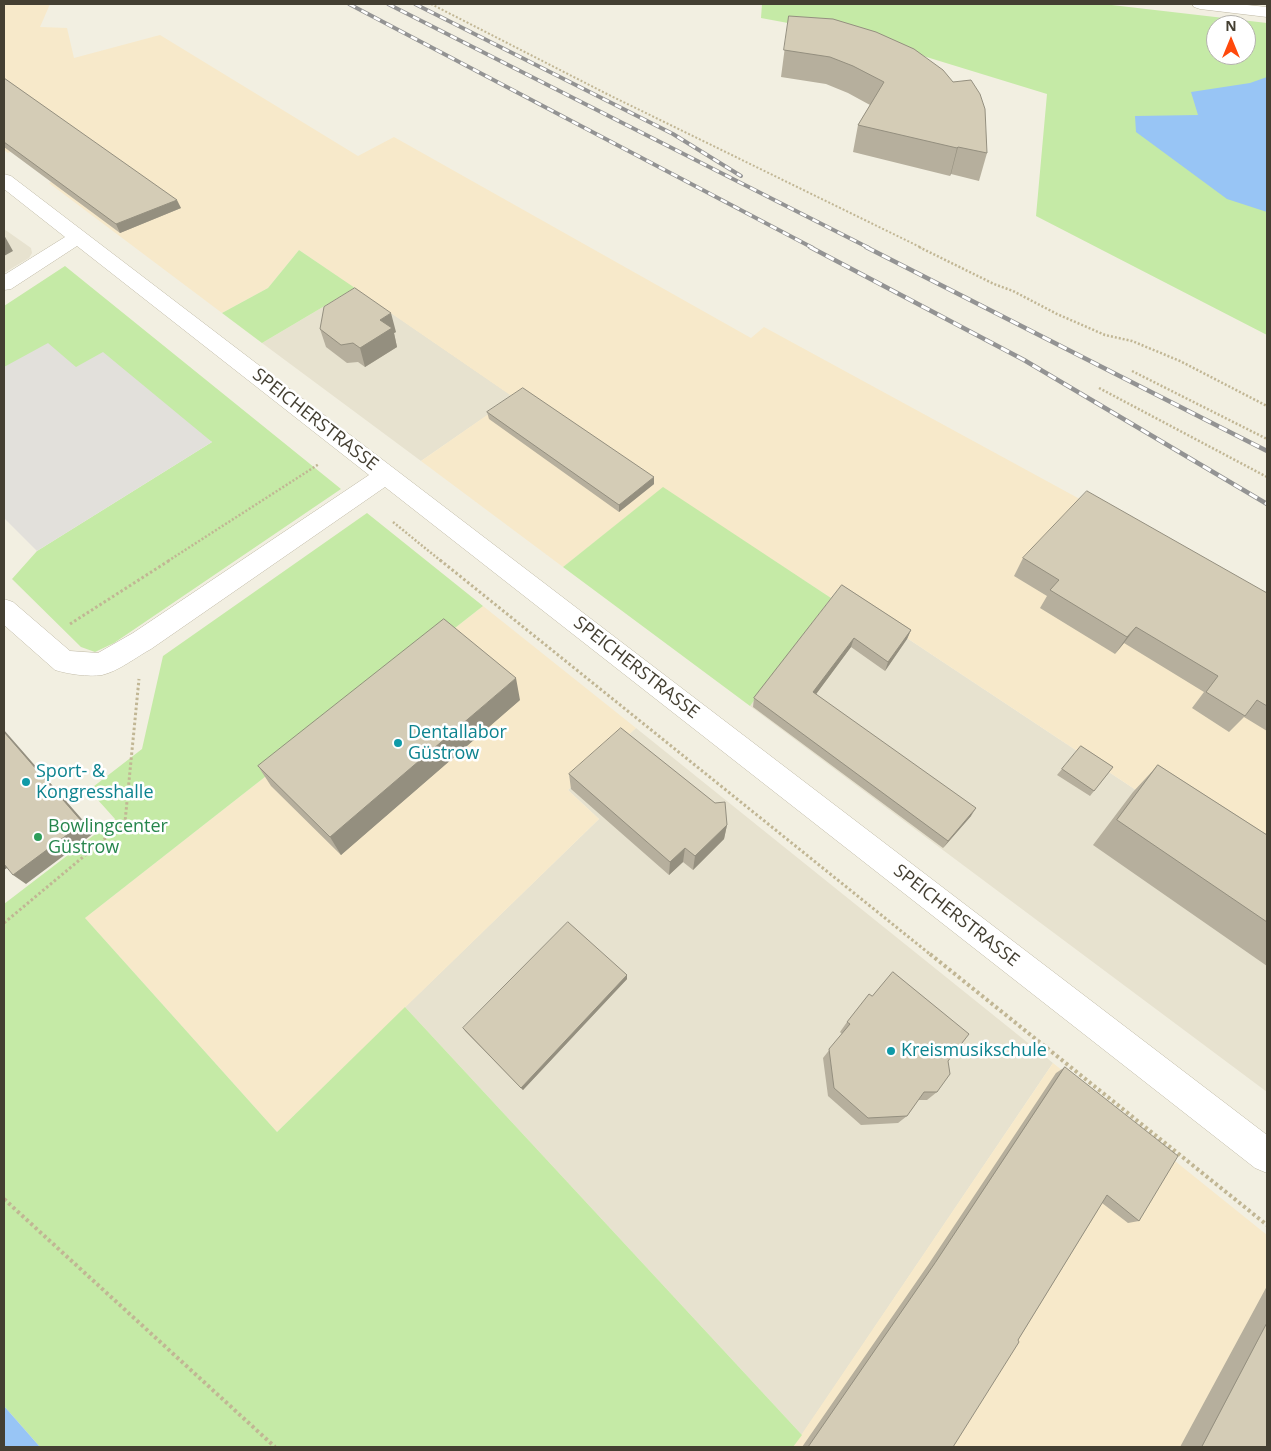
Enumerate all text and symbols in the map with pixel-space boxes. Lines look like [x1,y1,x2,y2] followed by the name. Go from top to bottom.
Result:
[1206,15,1256,65] north arrow
[1225,16,1237,35] text: N
[248,364,382,476] street label: SPEICHERSTRASSE
[569,612,703,724] street label: SPEICHERSTRASSE
[408,722,507,764] place label: Dentallabor Güstrow
[392,737,404,749] marker: Dentallabor Güstrow
[36,761,154,804] place label: Sport- & Kongresshalle
[20,776,32,788] marker: Sport- & Kongresshalle
[48,816,168,859] place label: Bowlingcenter Güstrow
[32,831,44,843] marker: Bowlingcenter Güstrow
[889,860,1023,972] street label: SPEICHERSTRASSE
[901,1040,1047,1062] place label: Kreismusikschule
[885,1045,897,1057] marker: Kreismusikschule

